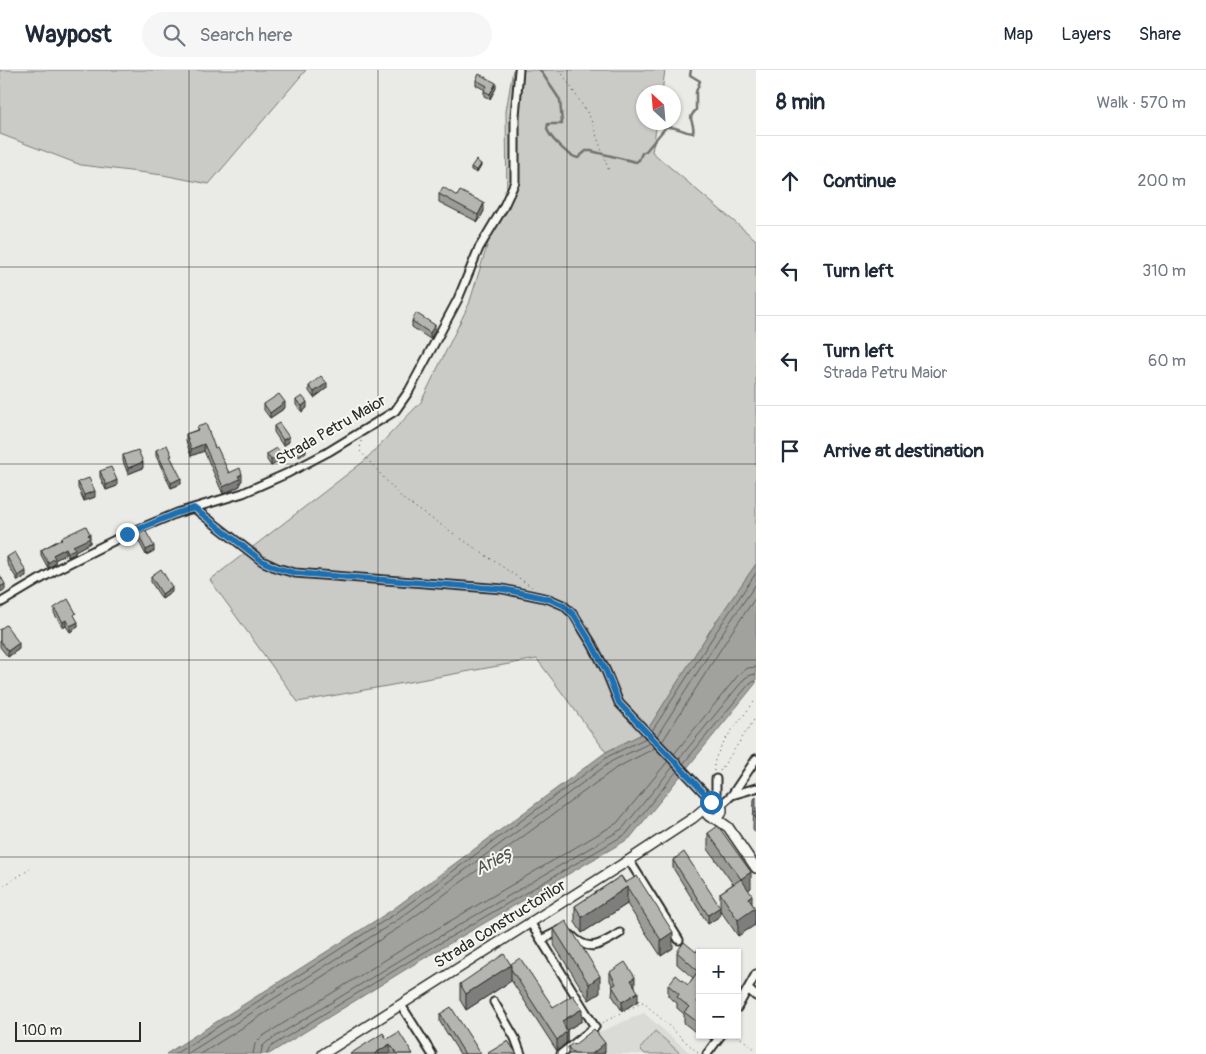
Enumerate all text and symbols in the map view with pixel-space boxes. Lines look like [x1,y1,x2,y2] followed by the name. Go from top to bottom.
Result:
[142,12,492,57] search box
[25,20,112,49] text: Waypost
[160,21,188,49] icon: search
[200,23,292,47] text: Search here
[1004,23,1033,46] text: Map
[1061,23,1111,46] text: Layers
[1139,23,1181,46] text: Share
[636,85,681,130] north arrow
[776,89,825,116] text: 8 min
[1097,93,1186,113] text: Walk · 570 m
[776,167,804,195] icon: ahead
[823,169,896,193] text: Continue
[1138,171,1186,191] text: 200 m
[776,257,804,285] icon: left
[823,259,893,283] text: Turn left
[1142,261,1186,281] text: 310 m
[823,339,893,363] text: Turn left
[776,347,804,375] icon: left
[1148,351,1186,371] text: 60 m
[823,363,947,383] text: Strada Petru Maior
[272,390,390,470] street label: Strada Petru Maior
[776,437,804,465] icon: arrive
[823,439,984,463] text: Arrive at destination
[116,523,139,546] route end
[700,791,723,814] route start
[470,841,518,881] water label: Arieș
[430,875,570,973] street label: Strada Constructorilor
[696,949,741,1039] map controls
[696,949,741,994] button: +
[696,994,741,1039] button: −
[15,1019,141,1042] scale bar
[22,1022,62,1039] text: 100 m

